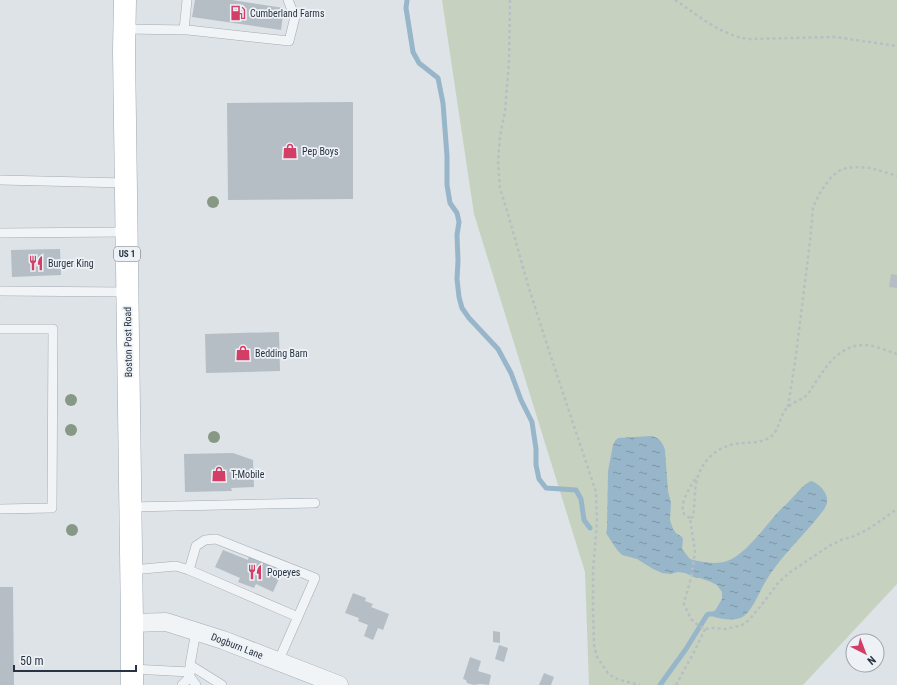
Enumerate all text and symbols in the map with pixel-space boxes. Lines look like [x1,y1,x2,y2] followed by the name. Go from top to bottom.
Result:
[229,4,247,22] fuel station icon: Cumberland Farms
[250,8,325,19] place label: Cumberland Farms
[281,142,299,160] shop icon: Pep Boys
[302,146,339,157] place label: Pep Boys
[114,247,140,261] road number: US 1
[27,254,45,272] restaurant icon: Burger King
[48,258,94,269] place label: Burger King
[122,307,134,377] street label: Boston Post Road
[234,344,252,362] shop icon: Bedding Barn
[255,348,308,359] place label: Bedding Barn
[210,465,228,483] shop icon: T-Mobile
[231,469,265,480] place label: T-Mobile
[246,563,264,581] restaurant icon: Popeyes
[267,567,301,578] place label: Popeyes
[210,631,265,661] street label: Dogburn Lane
[845,633,885,673] north arrow
[14,647,136,673] scale bar
[864,653,878,667] text: N
[20,654,44,668] text: 50 m

